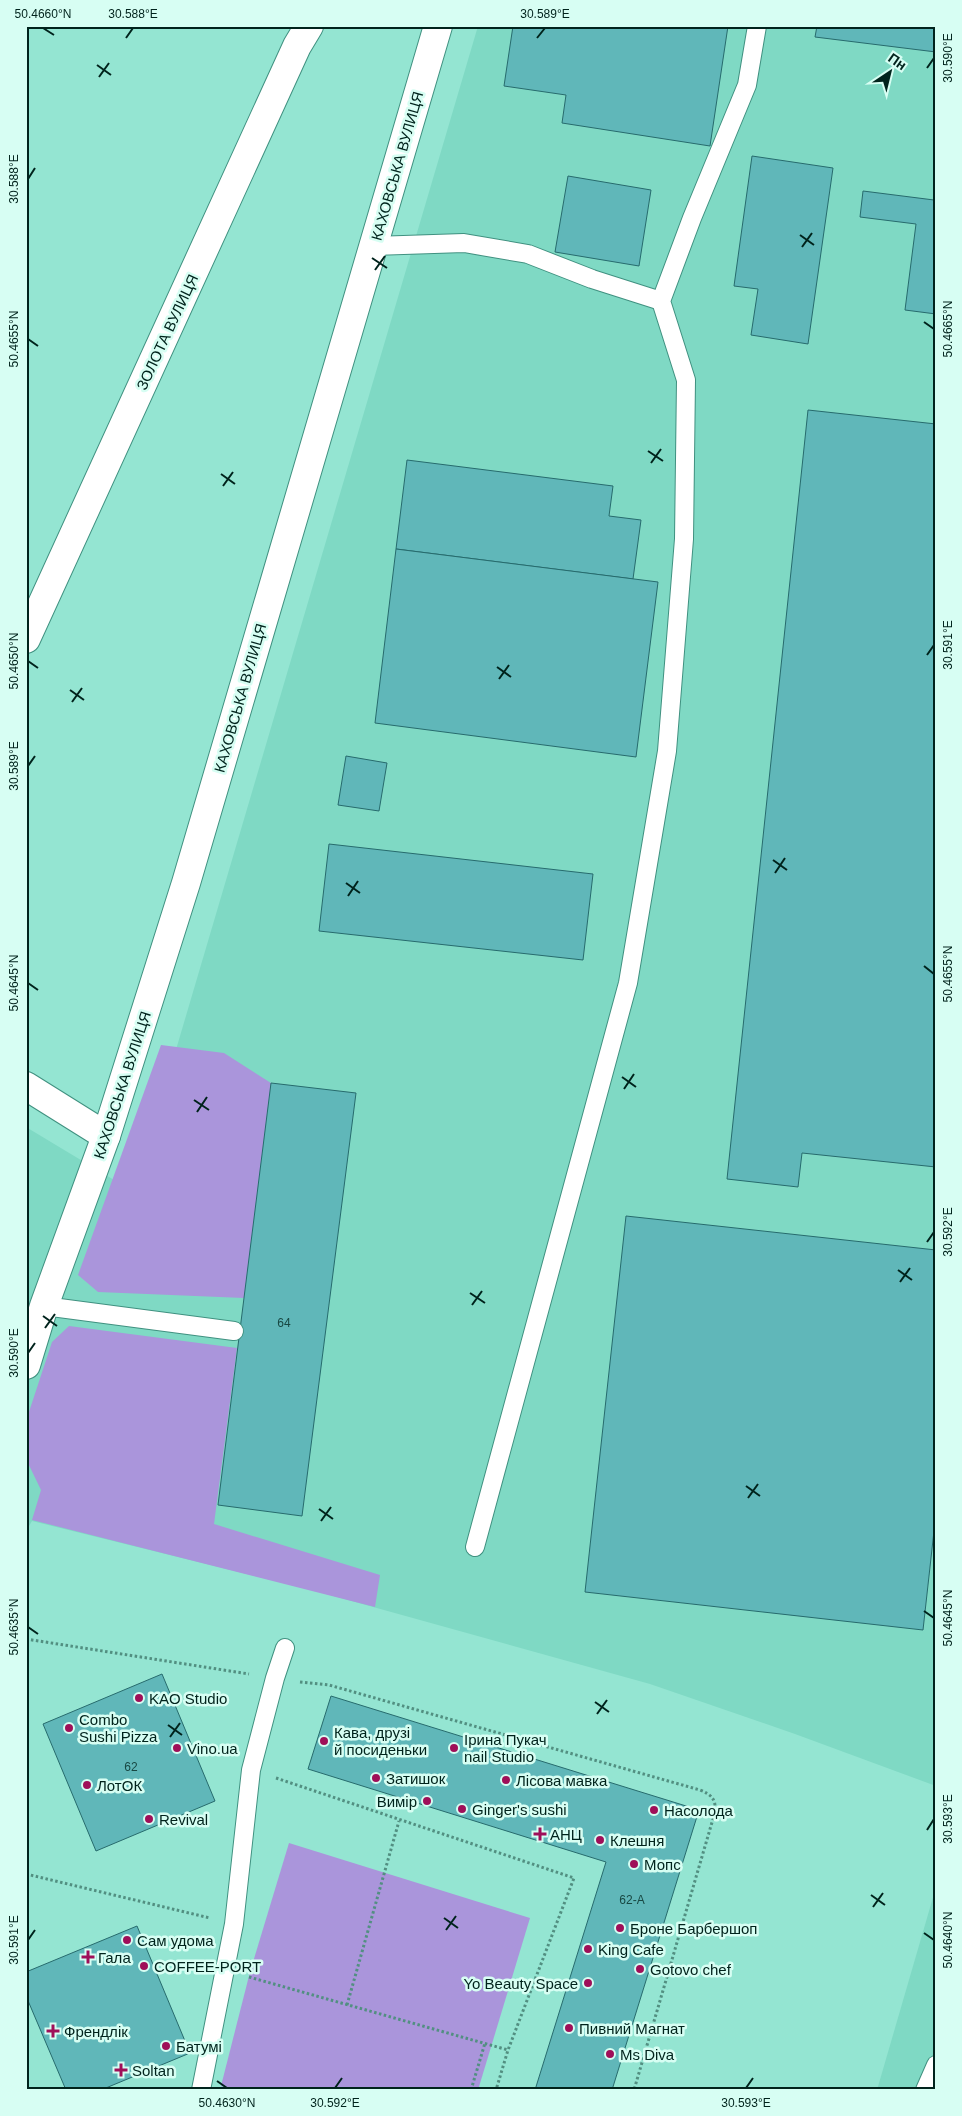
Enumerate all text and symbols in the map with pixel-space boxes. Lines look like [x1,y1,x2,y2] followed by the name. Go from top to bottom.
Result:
[15,7,71,21] text: 50.4660°N
[108,7,158,21] text: 30.588°E
[520,7,570,21] text: 30.589°E
[941,33,955,83] text: 30.590°E
[864,48,914,98] north arrow
[885,49,910,73] text: Пн
[368,90,426,242] street label: КАХОВСЬКА ВУЛИЦЯ
[7,154,21,204] text: 30.588°E
[133,271,201,393] street label: ЗОЛОТА ВУЛИЦЯ
[941,301,955,357] text: 50.4665°N
[7,311,21,367] text: 50.4655°N
[941,620,955,670] text: 30.591°E
[211,622,269,774] street label: КАХОВСЬКА ВУЛИЦЯ
[7,633,21,689] text: 50.4650°N
[7,741,21,791] text: 30.589°E
[941,946,955,1002] text: 50.4655°N
[7,955,21,1011] text: 50.4645°N
[90,1009,154,1161] street label: КАХОВСЬКА ВУЛИЦЯ
[941,1207,955,1257] text: 30.592°E
[277,1316,291,1330] house number: 64
[7,1328,21,1378] text: 30.590°E
[941,1590,955,1646] text: 50.4645°N
[7,1599,21,1655] text: 50.4635°N
[149,1690,227,1707] place label: KAO Studio
[133,1692,145,1704] marker: KAO Studio
[79,1711,158,1745] place label: Combo Sushi Pizza
[63,1722,75,1734] marker: Combo Sushi Pizza
[334,1724,427,1758] place label: Кава, друзі й посиденьки
[464,1731,547,1765] place label: Ірина Пукач nail Studio
[318,1735,330,1747] marker: Кава, друзі й посиденьки
[187,1740,238,1757] place label: Vino.ua
[171,1742,183,1754] marker: Vino.ua
[448,1742,460,1754] marker: Ірина Пукач nail Studio
[124,1760,138,1774] house number: 62
[386,1770,446,1787] place label: Затишок
[370,1772,382,1784] marker: Затишок
[516,1772,608,1789] place label: Лісова мавка
[500,1774,512,1786] marker: Лісова мавка
[97,1777,142,1794] place label: ЛотОК
[81,1779,93,1791] marker: ЛотОК
[377,1793,417,1810] place label: Вимір
[941,1794,955,1844] text: 30.593°E
[421,1795,433,1807] marker: Вимір
[472,1801,567,1818] place label: Ginger's sushi
[664,1802,734,1819] place label: Насолода
[456,1803,468,1815] marker: Ginger's sushi
[648,1804,660,1816] marker: Насолода
[159,1811,208,1828] place label: Revival
[143,1813,155,1825] marker: Revival
[550,1826,582,1843] place label: АНЦ
[534,1828,546,1840] marker: АНЦ
[610,1832,664,1849] place label: Клешня
[594,1834,606,1846] marker: Клешня
[644,1856,681,1873] place label: Мопс
[628,1858,640,1870] marker: Мопс
[619,1893,645,1907] house number: 62-А
[941,1912,955,1968] text: 50.4640°N
[7,1915,21,1965] text: 30.591°E
[630,1920,757,1937] place label: Броне Барбершоп
[614,1922,626,1934] marker: Броне Барбершоп
[137,1932,214,1949] place label: Сам удома
[121,1934,133,1946] marker: Сам удома
[598,1941,664,1958] place label: King Cafe
[582,1943,594,1955] marker: King Cafe
[98,1949,131,1966] place label: Гала
[82,1951,94,1963] marker: Гала
[154,1958,261,1975] place label: COFFEE-PORT
[138,1960,150,1972] marker: COFFEE-PORT
[650,1961,732,1978] place label: Gotovo chef
[634,1963,646,1975] marker: Gotovo chef
[463,1975,578,1992] place label: Yo Beauty Space
[582,1977,594,1989] marker: Yo Beauty Space
[579,2020,685,2037] place label: Пивний Магнат
[563,2022,575,2034] marker: Пивний Магнат
[64,2023,128,2040] place label: Френдлік
[46,2024,60,2038] marker: Френдлік
[176,2038,222,2055] place label: Батумі
[160,2040,172,2052] marker: Батумі
[620,2046,675,2063] place label: Ms Diva
[604,2048,616,2060] marker: Ms Diva
[132,2062,175,2079] place label: Soltan
[114,2063,128,2077] marker: Soltan
[199,2096,255,2110] text: 50.4630°N
[310,2096,360,2110] text: 30.592°E
[721,2096,771,2110] text: 30.593°E

